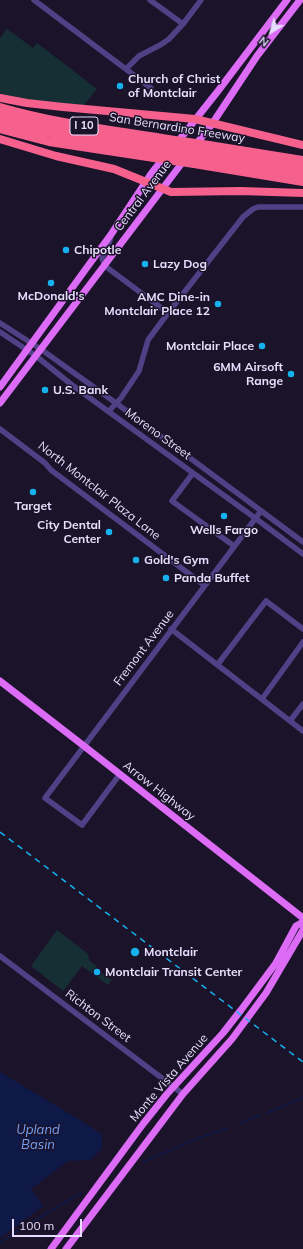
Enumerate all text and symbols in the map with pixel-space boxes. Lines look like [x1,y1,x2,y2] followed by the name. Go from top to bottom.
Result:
[251,12,291,52] north arrow
[256,33,271,50] text: N
[128,72,220,100] place label: Church of Christ of Montclair
[115,81,125,91] marker: Church of Christ of Montclair
[108,110,246,146] street label: San Bernardino Freeway
[70,117,98,135] road number: I 10
[112,158,174,234] street label: Central Avenue
[74,243,121,257] place label: Chipotle
[61,245,71,255] marker: Chipotle
[153,257,207,271] place label: Lazy Dog
[140,259,150,269] marker: Lazy Dog
[46,278,56,288] marker: McDonald's
[18,289,84,303] place label: McDonald's
[104,290,210,318] place label: AMC Dine-in Montclair Place 12
[213,299,223,309] marker: AMC Dine-in Montclair Place 12
[166,339,254,353] place label: Montclair Place
[257,341,267,351] marker: Montclair Place
[213,360,283,388] place label: 6MM Airsoft Range
[286,369,296,379] marker: 6MM Airsoft Range
[53,383,108,397] place label: U.S. Bank
[40,385,50,395] marker: U.S. Bank
[122,405,194,463] street label: Moreno Street
[35,439,163,543] street label: North Montclair Plaza Lane
[28,487,38,497] marker: Target
[14,499,52,513] place label: Target
[219,511,229,521] marker: Wells Fargo
[37,518,101,546] place label: City Dental Center
[190,523,258,537] place label: Wells Fargo
[104,527,114,537] marker: City Dental Center
[144,553,209,567] place label: Gold's Gym
[131,555,141,565] marker: Gold's Gym
[174,571,249,585] place label: Panda Buffet
[161,573,171,583] marker: Panda Buffet
[111,607,177,689] street label: Fremont Avenue
[120,758,198,824] street label: Arrow Highway
[144,945,198,959] place label: Montclair
[129,946,141,958] marker: Montclair
[105,965,242,979] place label: Montclair Transit Center
[92,967,102,977] marker: Montclair Transit Center
[62,987,134,1045] street label: Richton Street
[127,1031,211,1125] street label: Monte Vista Avenue
[16,1122,60,1153] water label: Upland Basin
[14,1211,84,1237] scale bar
[19,1218,54,1233] text: 100 m

